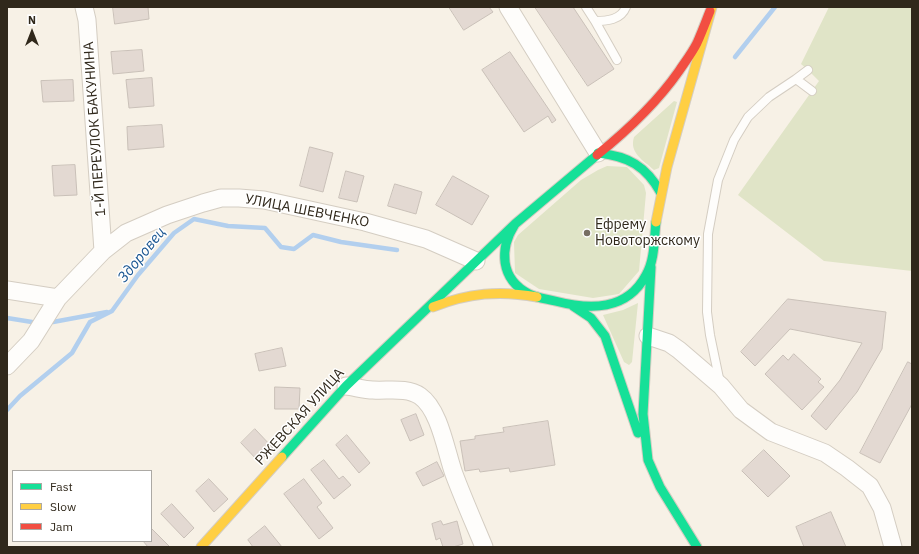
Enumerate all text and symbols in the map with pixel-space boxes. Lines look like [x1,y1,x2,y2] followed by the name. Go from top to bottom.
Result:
[12,12,52,52] north arrow
[28,13,36,27] text: N
[81,41,109,217] street label: 1-Й ПЕРЕУЛОК БАКУНИНА
[243,191,371,231] street label: УЛИЦА ШЕВЧЕНКО
[595,217,700,250] place label: Ефрему Новоторжскому
[114,224,170,286] water label: Здоровец
[582,228,592,238] marker: Ефрему Новоторжскому
[252,365,348,469] street label: РЖЕВСКАЯ УЛИЦА
[12,470,152,542] legend
[50,479,73,494] text: Fast
[50,499,76,514] text: Slow
[50,519,73,534] text: Jam

